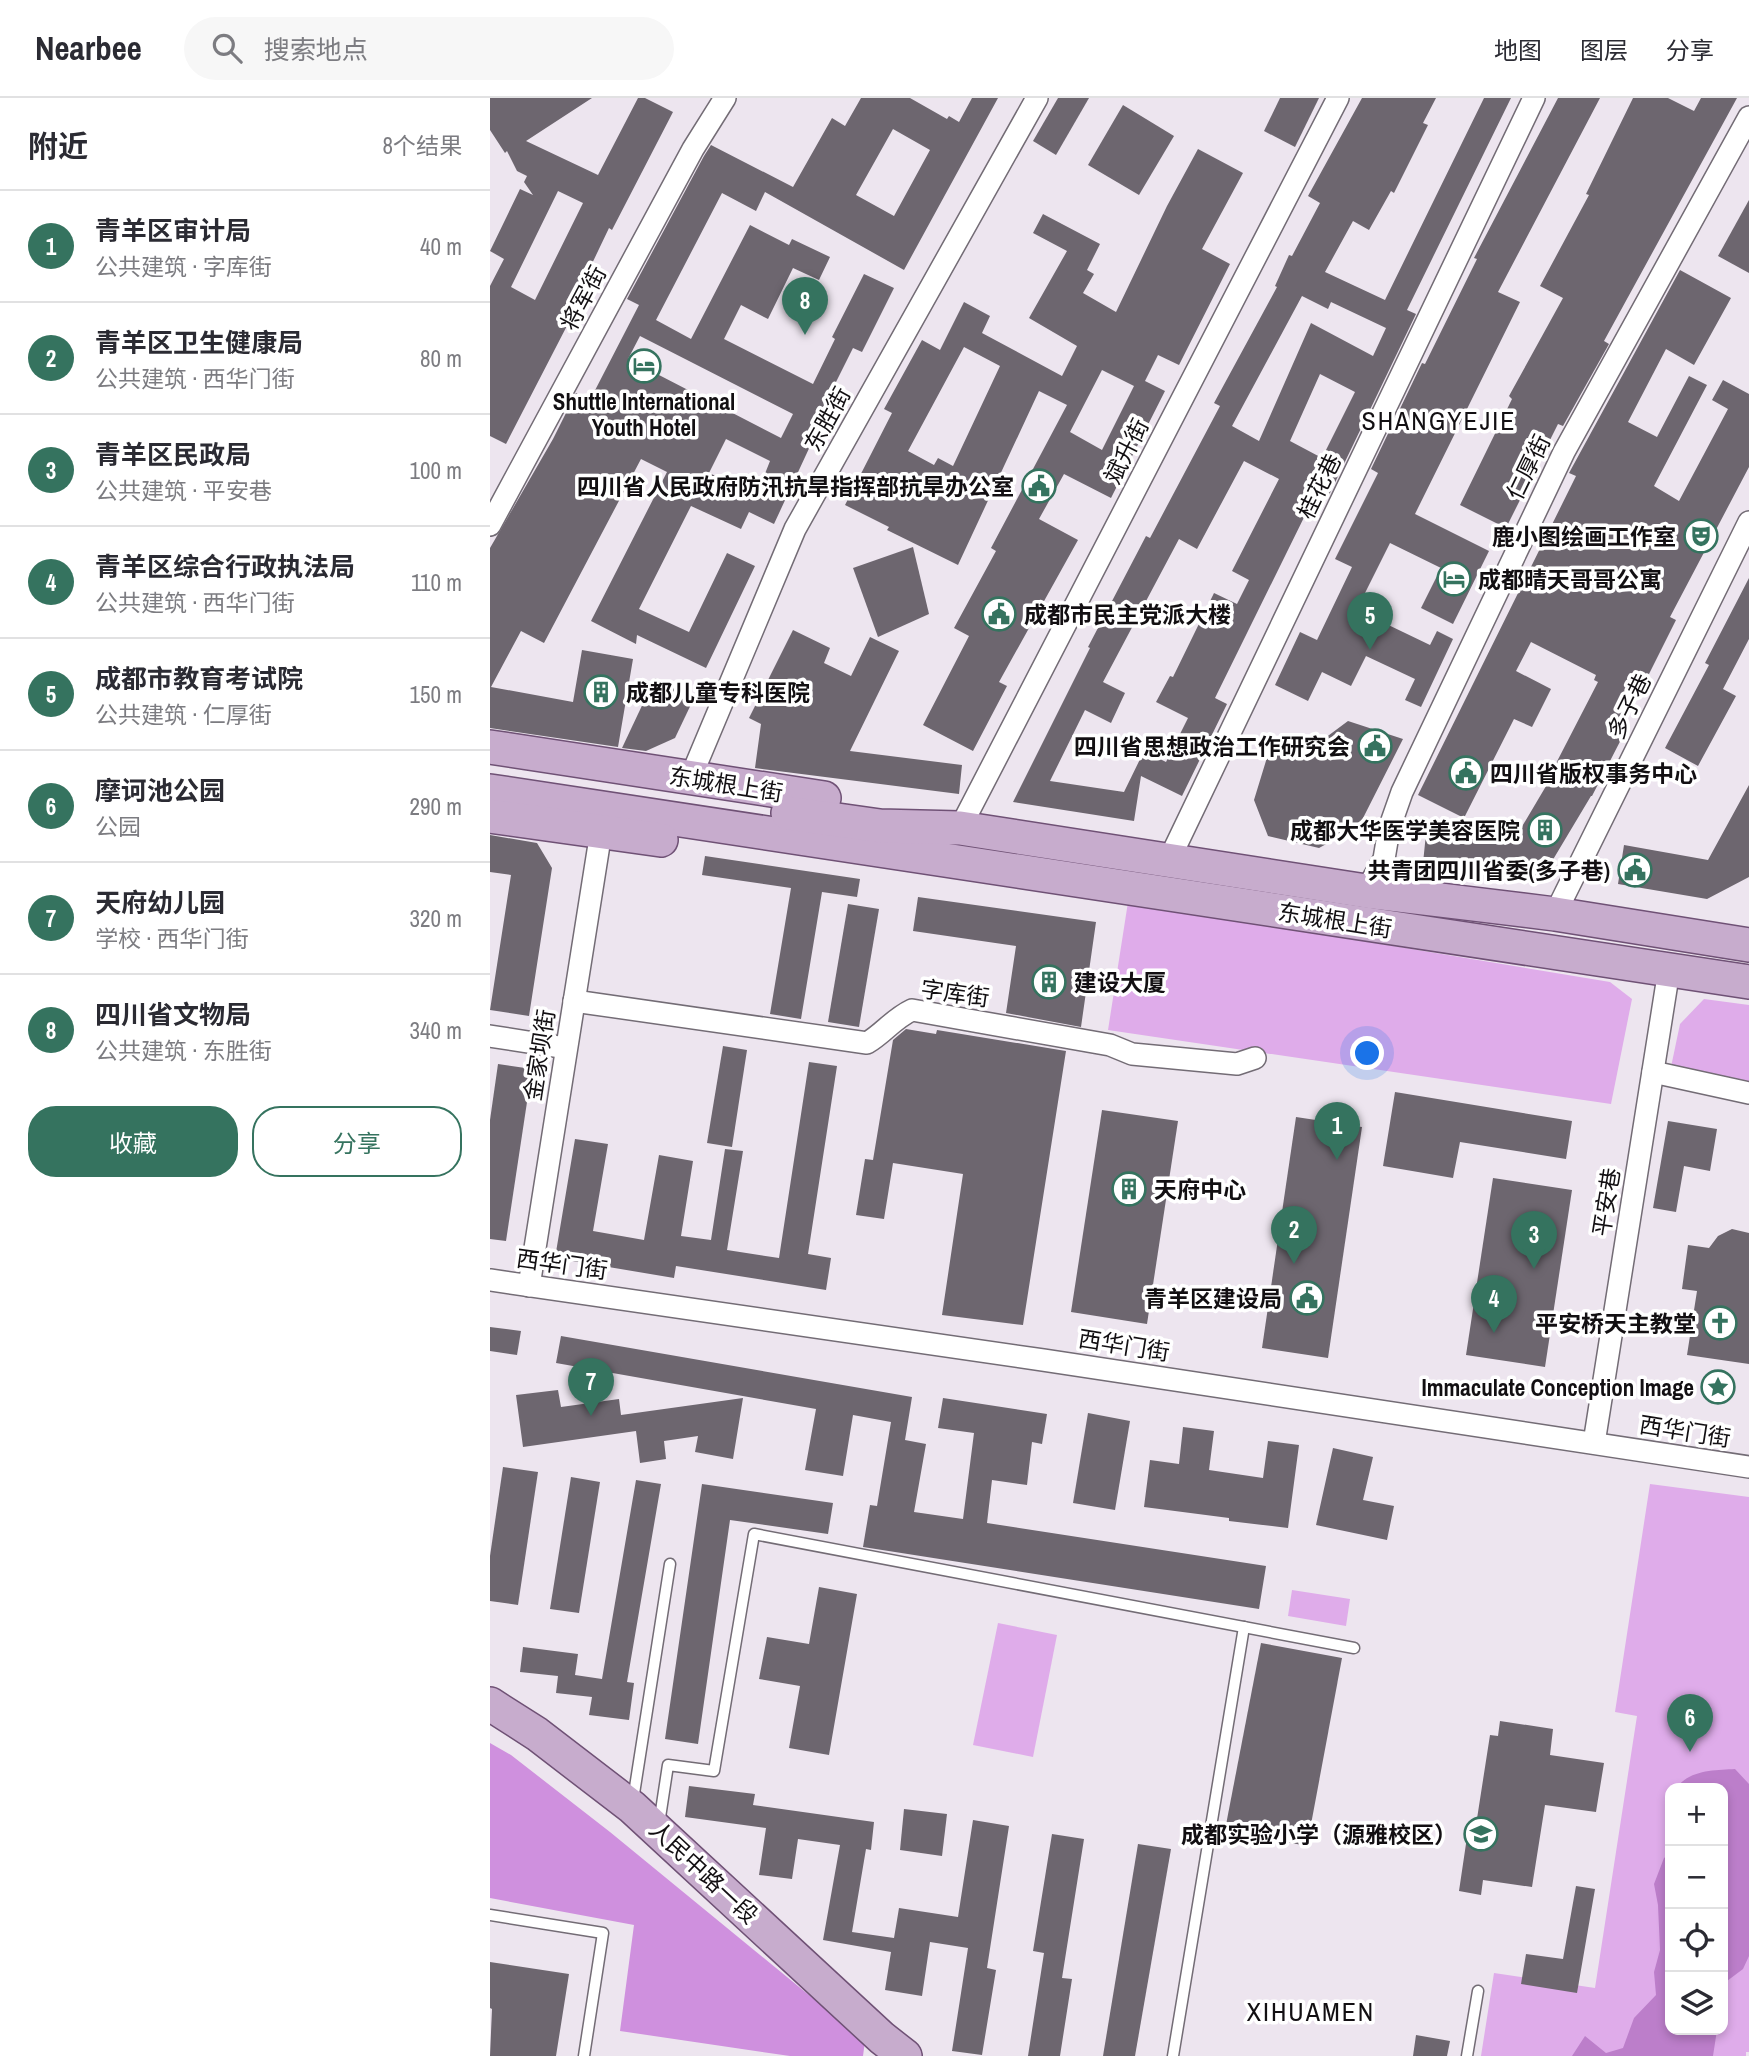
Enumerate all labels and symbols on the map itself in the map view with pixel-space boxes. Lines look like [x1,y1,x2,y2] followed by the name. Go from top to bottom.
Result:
[553,260,613,336] street label: 将军街
[782,277,828,335] pin: 8
[625,347,663,385] hotel icon: Shuttle International Youth Hotel
[797,381,857,457] street label: 东胜街
[553,386,735,443] place label: Shuttle International Youth Hotel
[1361,403,1517,438] district label: SHANGYEJIE
[1097,413,1155,489] street label: 斌升街
[1499,429,1557,505] street label: 仁厚街
[1290,448,1348,524] street label: 桂花巷
[1020,467,1058,505] public building icon: 四川省人民政府防汛抗旱指挥部抗旱办公室
[577,471,1014,502] place label: 四川省人民政府防汛抗旱指挥部抗旱办公室
[1682,517,1720,555] theatre icon: 鹿小图绘画工作室
[1492,521,1676,552] place label: 鹿小图绘画工作室
[1435,560,1473,598] hotel icon: 成都晴天哥哥公寓
[1478,564,1662,595] place label: 成都晴天哥哥公寓
[1347,592,1393,650] pin: 5
[980,595,1018,633] public building icon: 成都市民主党派大楼
[1024,599,1231,630] place label: 成都市民主党派大楼
[1600,668,1658,744] street label: 多子巷
[582,673,620,711] building icon: 成都儿童专科医院
[626,677,810,708] place label: 成都儿童专科医院
[1356,727,1394,765] public building icon: 四川省思想政治工作研究会
[1074,731,1350,762] place label: 四川省思想政治工作研究会
[1447,754,1485,792] public building icon: 四川省版权事务中心
[1490,758,1697,789] place label: 四川省版权事务中心
[667,760,785,808] street label: 东城根上街
[1526,811,1564,849] building icon: 成都大华医学美容医院
[1290,815,1520,846] place label: 成都大华医学美容医院
[1616,851,1654,889] public building icon: 共青团四川省委(多子巷)
[1367,855,1610,886] place label: 共青团四川省委(多子巷)
[1276,896,1394,944] street label: 东城根上街
[1030,963,1068,1001] building icon: 建设大厦
[1074,967,1166,998] place label: 建设大厦
[919,973,991,1013] street label: 字库街
[516,1007,562,1103] street label: 金家坝街
[1350,1036,1384,1070] your location
[1314,1102,1360,1160] pin: 1
[1585,1166,1627,1238] street label: 平安巷
[1110,1170,1148,1208] building icon: 天府中心
[1154,1174,1246,1205] place label: 天府中心
[1271,1206,1317,1264] pin: 2
[1511,1211,1557,1269] pin: 3
[514,1242,610,1286] street label: 西华门街
[1471,1275,1517,1333] pin: 4
[1288,1279,1326,1317] public building icon: 青羊区建设局
[1144,1283,1282,1314] place label: 青羊区建设局
[1701,1304,1739,1342] church icon: 平安桥天主教堂
[1535,1308,1696,1339] place label: 平安桥天主教堂
[1076,1322,1172,1368] street label: 西华门街
[568,1358,614,1416] pin: 7
[1699,1368,1737,1406] place icon: Immaculate Conception Image
[1421,1372,1694,1403] place label: Immaculate Conception Image
[1637,1408,1733,1454] street label: 西华门街
[1667,1694,1713,1752] pin: 6
[643,1814,765,1930] street label: 人民中路一段
[1462,1815,1500,1853] school or university icon: 成都实验小学（源雅校区）
[1181,1819,1457,1850] place label: 成都实验小学（源雅校区）
[1247,1994,1375,2029] district label: XIHUAMEN

